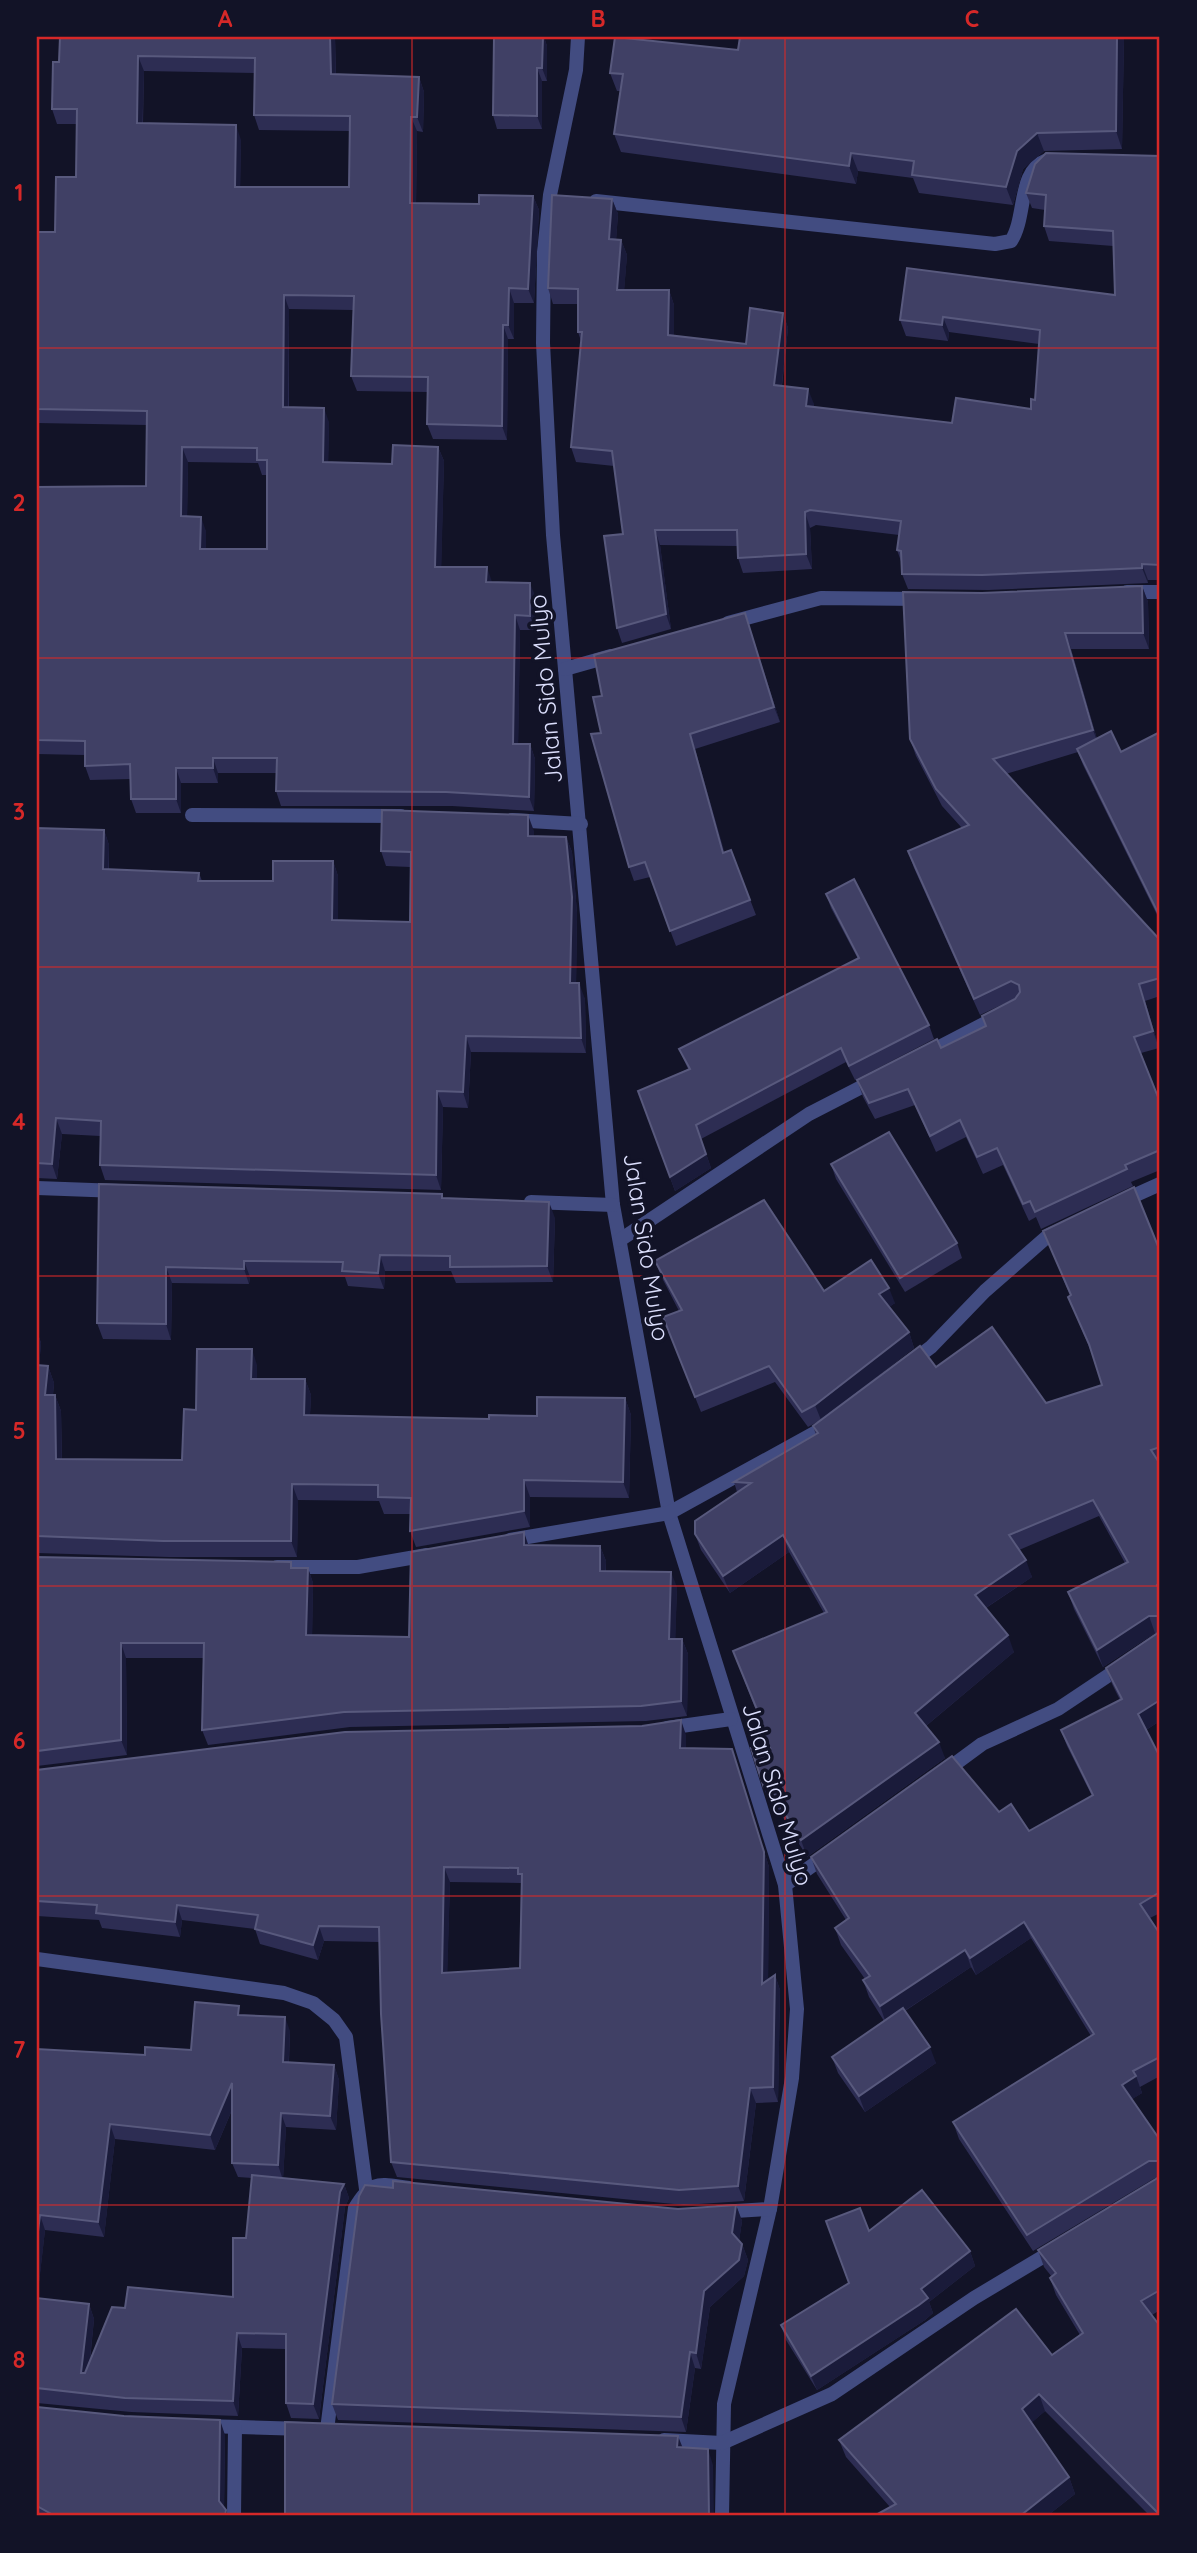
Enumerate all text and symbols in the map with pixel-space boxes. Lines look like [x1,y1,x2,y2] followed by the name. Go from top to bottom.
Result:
[218,4,233,33] text: A
[590,4,606,33] text: B
[965,4,979,33] text: C
[15,178,23,207] text: 1
[12,488,26,517] text: 2
[522,593,568,785] street label: Jalan Sido Mulyo
[13,797,25,826] text: 3
[12,1107,26,1136] text: 4
[617,1151,677,1343] street label: Jalan Sido Mulyo
[12,1416,26,1445] text: 5
[736,1699,820,1889] street label: Jalan Sido Mulyo
[13,1726,25,1755] text: 6
[13,2035,26,2064] text: 7
[13,2345,25,2374] text: 8

